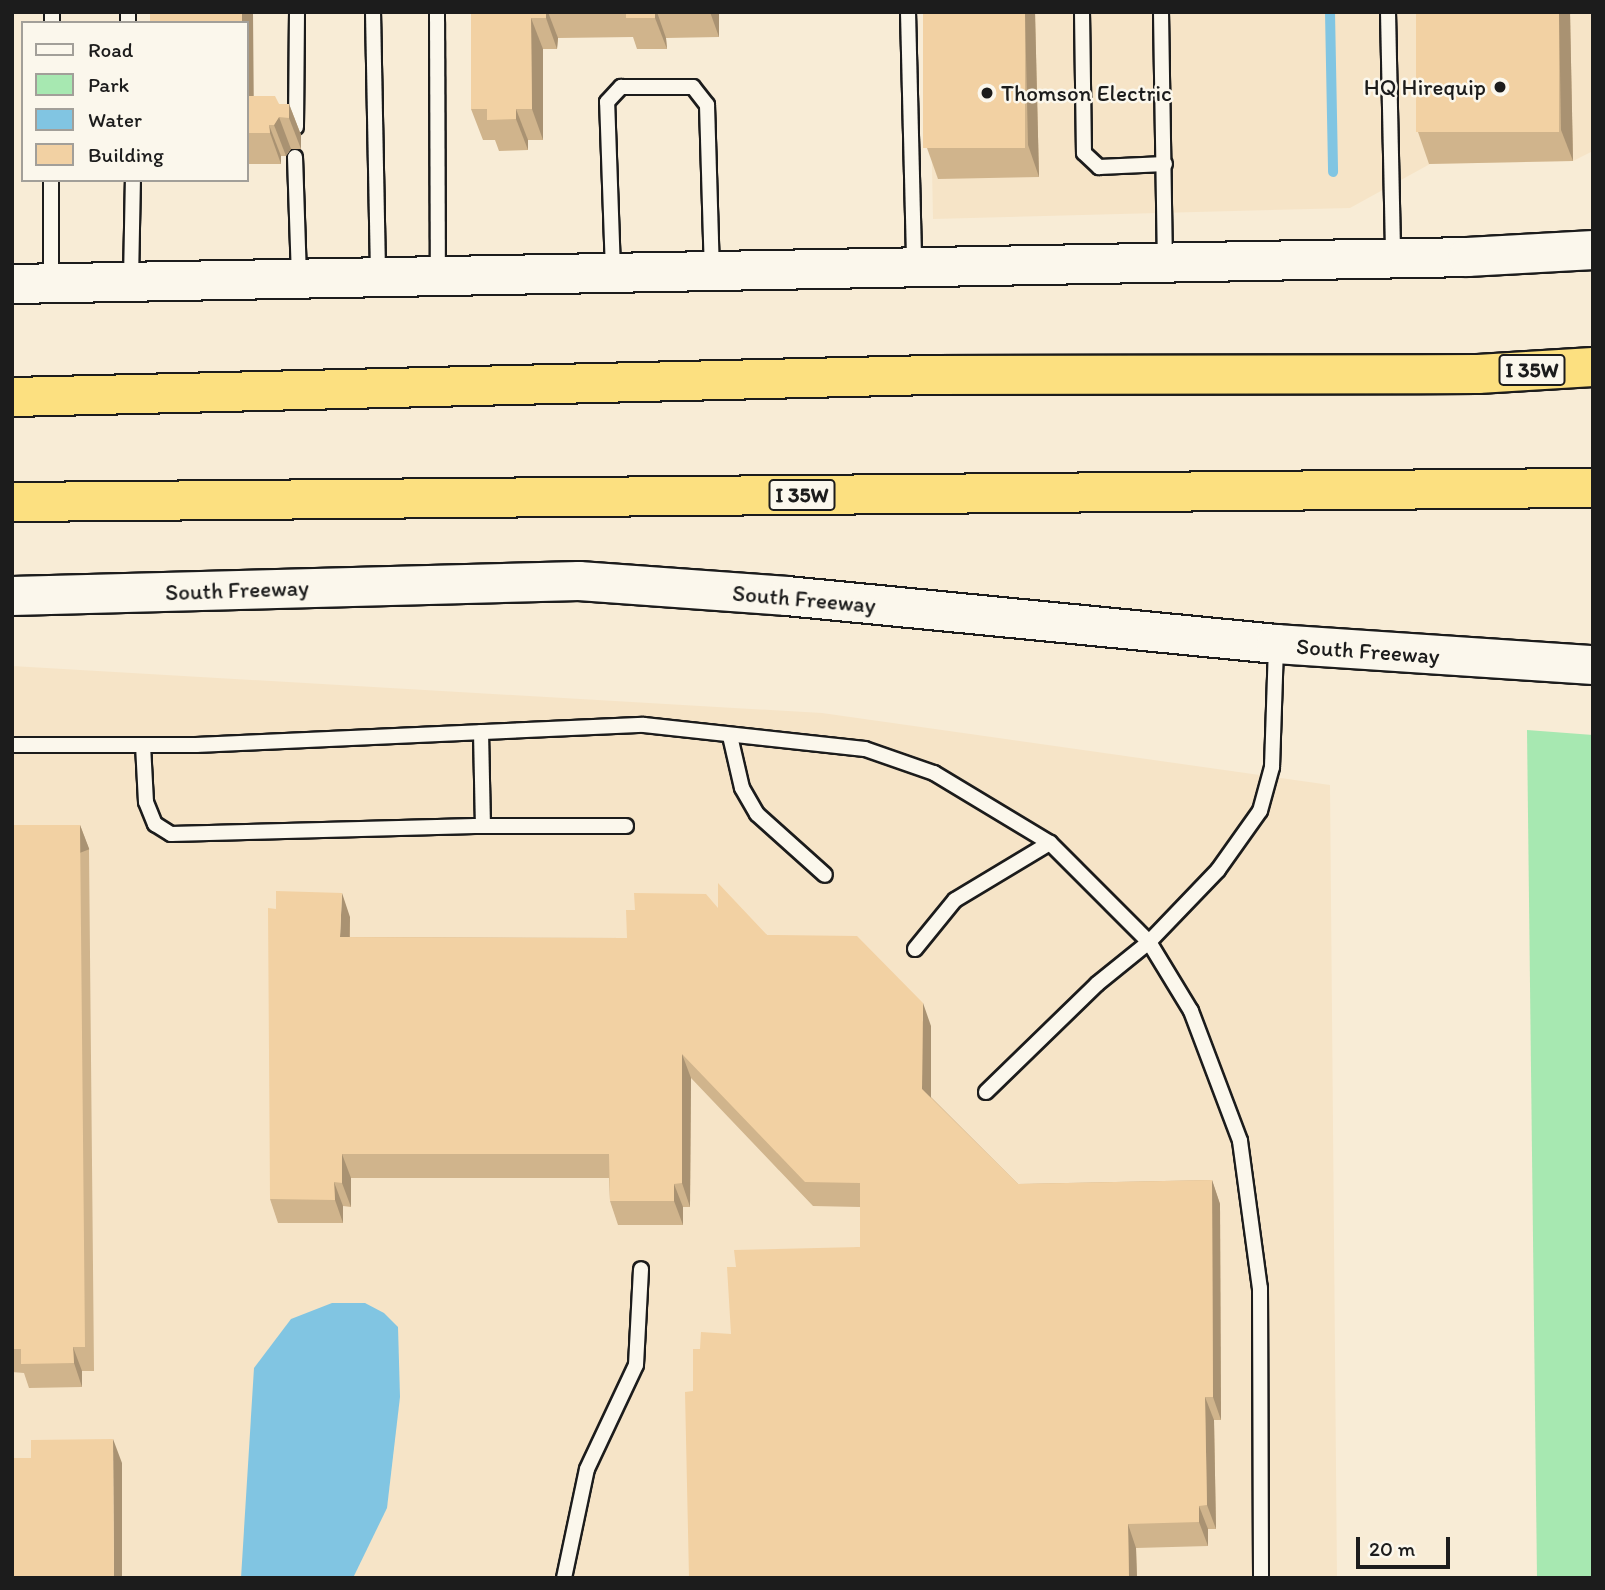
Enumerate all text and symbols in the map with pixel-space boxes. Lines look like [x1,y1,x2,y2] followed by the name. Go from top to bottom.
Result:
[21,21,248,182] legend
[88,37,133,62] text: Road
[88,72,129,97] text: Park
[1364,73,1486,101] place label: HQ Hirequip
[1001,79,1172,107] place label: Thomson Electric
[1492,79,1508,95] marker: HQ Hirequip
[979,85,995,101] marker: Thomson Electric
[88,107,142,132] text: Water
[88,142,164,167] text: Building
[1497,352,1567,388] road number: I 35W
[767,477,837,512] road number: I 35W
[165,574,309,606] street label: South Freeway
[731,579,877,619] street label: South Freeway
[1295,632,1441,670] street label: South Freeway
[1360,1524,1454,1568] scale bar
[1369,1536,1415,1561] text: 20 m

